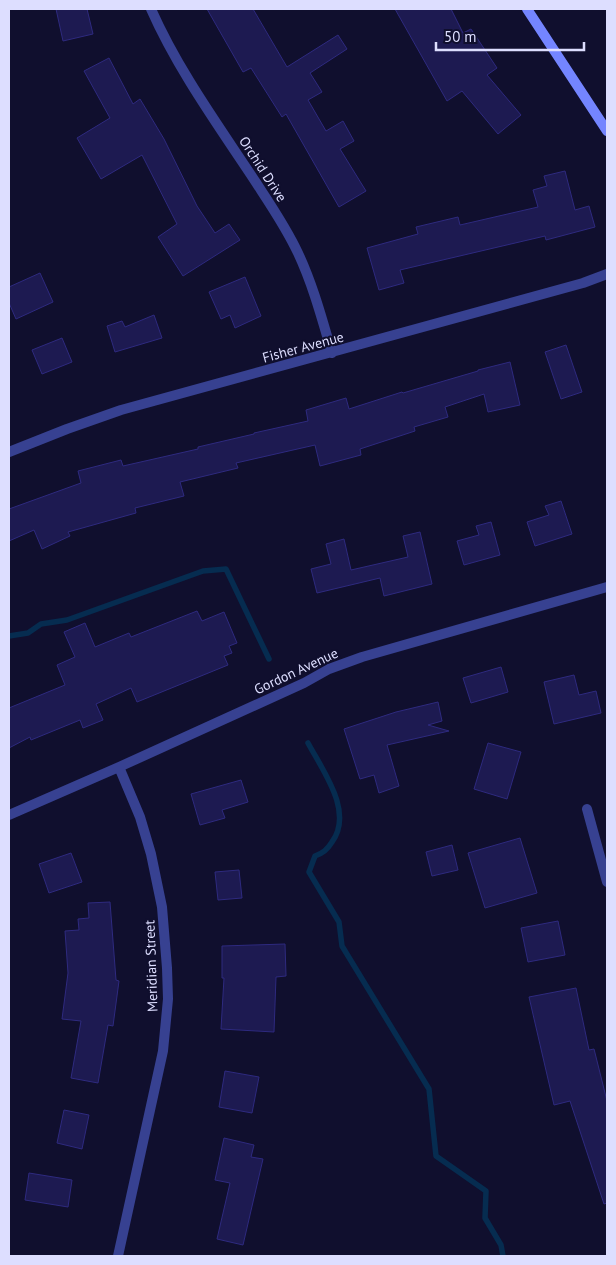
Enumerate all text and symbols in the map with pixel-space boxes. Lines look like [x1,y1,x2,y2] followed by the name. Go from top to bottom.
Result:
[436,20,584,52] scale bar
[444,27,477,46] text: 50 m
[235,133,291,205] street label: Orchid Drive
[260,328,346,366] street label: Fisher Avenue
[251,644,341,698] street label: Gordon Avenue
[140,919,162,1012] street label: Meridian Street

